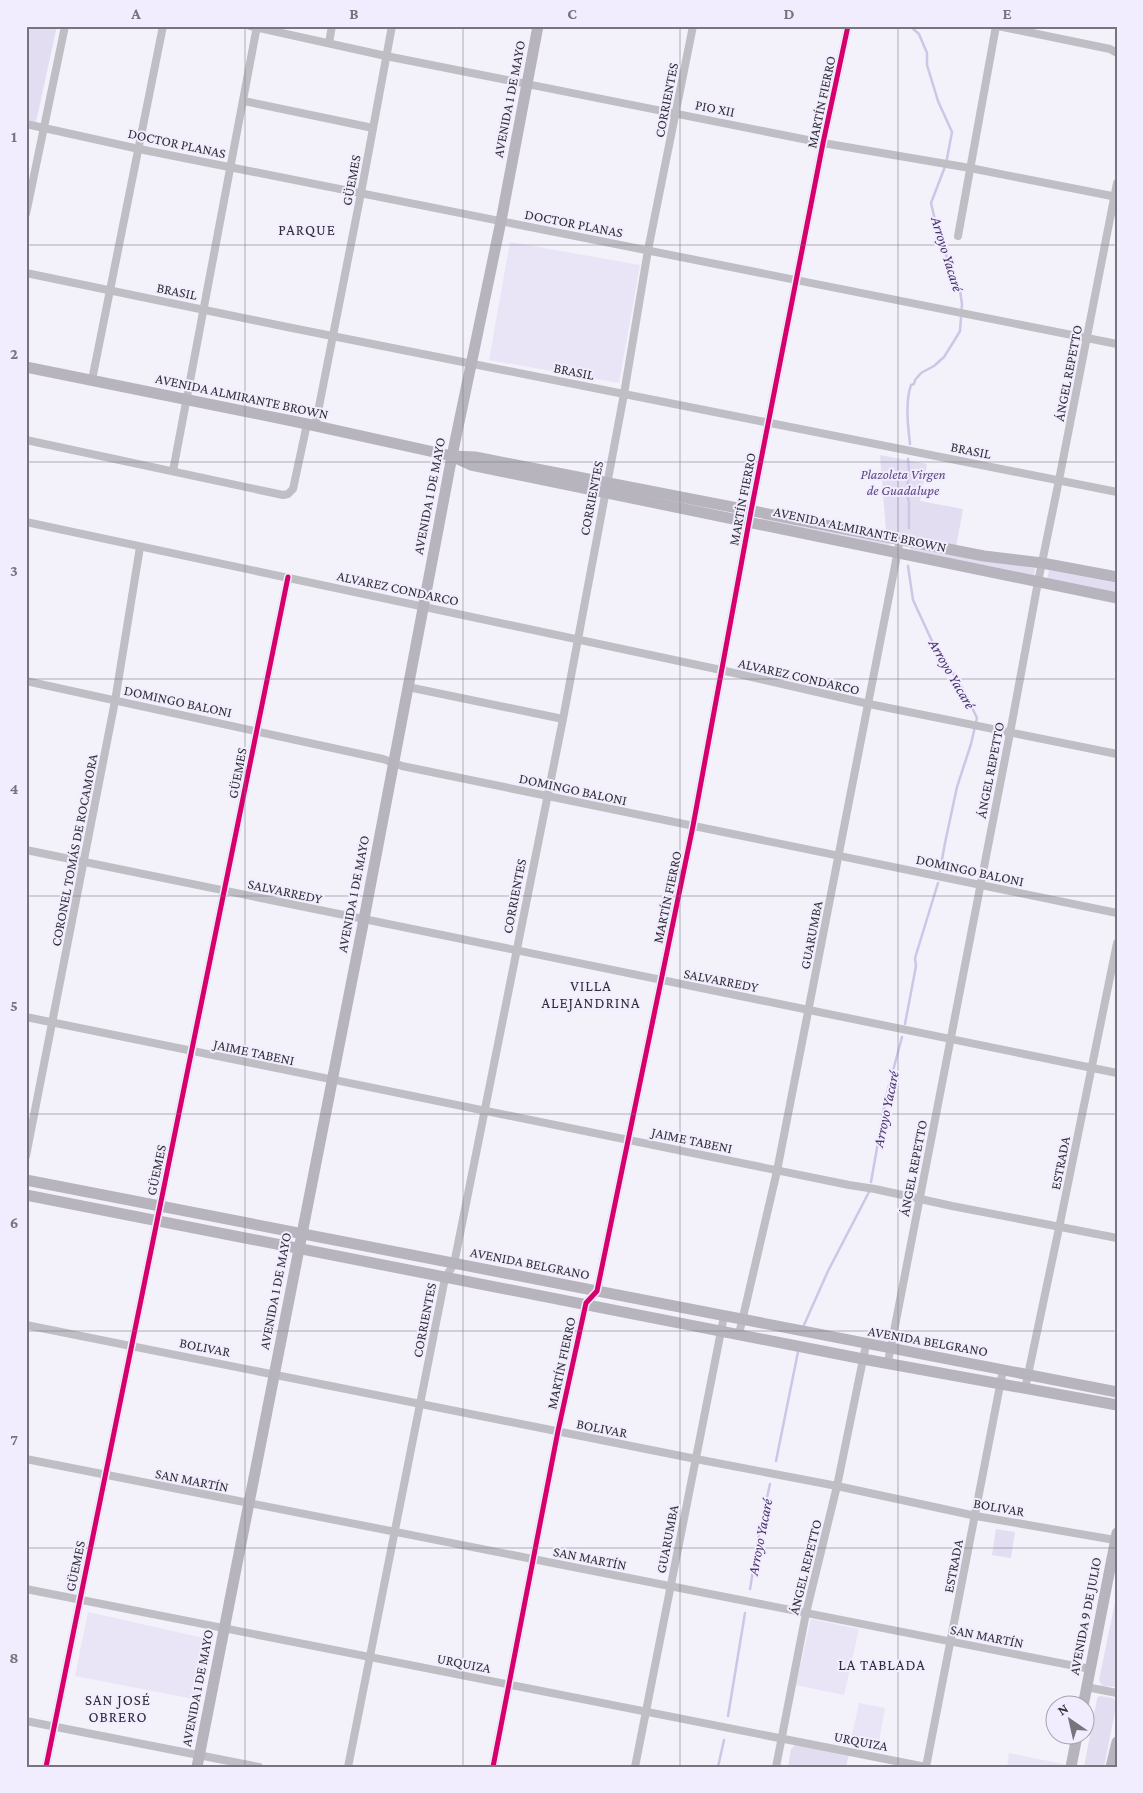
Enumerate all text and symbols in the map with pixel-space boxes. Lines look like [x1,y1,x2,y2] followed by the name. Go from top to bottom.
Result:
[130,5,141,22] text: A
[349,5,359,22] text: B
[567,5,577,22] text: C
[783,5,795,22] text: D
[1002,5,1012,22] text: E
[490,39,528,159] street label: AVENIDA 1 DE MAYO
[803,54,839,150] street label: MARTÍN FIERRO
[651,61,681,139] street label: CORRIENTES
[694,96,736,120] street label: PIO XII
[127,125,228,161] street label: DOCTOR PLANAS
[11,128,17,145] text: 1
[338,153,364,207] street label: GÜEMES
[524,206,625,240] street label: DOCTOR PLANAS
[927,214,966,295] water label: Arroyo Yacaré
[278,222,336,238] district label: PARQUE
[156,279,198,303] street label: BRASIL
[1051,324,1085,422] street label: ÁNGEL REPETTO
[10,345,18,362] text: 2
[553,359,595,383] street label: BRASIL
[154,370,330,422] street label: AVENIDA ALMIRANTE BROWN
[410,436,448,556] street label: AVENIDA 1 DE MAYO
[950,438,992,462] street label: BRASIL
[725,451,759,547] street label: MARTÍN FIERRO
[576,459,606,537] street label: CORRIENTES
[860,466,946,498] park label: Plazoleta Virgen de Guadalupe
[772,503,948,555] street label: AVENIDA ALMIRANTE BROWN
[10,562,18,579] text: 3
[336,567,460,609] street label: ALVAREZ CONDARCO
[924,636,979,713] water label: Arroyo Yacaré
[737,654,861,698] street label: ALVAREZ CONDARCO
[123,682,233,720] street label: DOMINGO BALONI
[973,721,1007,819] street label: ÁNGEL REPETTO
[224,746,250,800] street label: GÜEMES
[47,752,101,947] street label: CORONEL TOMÁS DE ROCAMORA
[518,770,628,808] street label: DOMINGO BALONI
[10,780,19,797] text: 4
[334,834,372,954] street label: AVENIDA 1 DE MAYO
[649,849,685,945] street label: MARTÍN FIERRO
[915,851,1025,889] street label: DOMINGO BALONI
[499,857,529,935] street label: CORRIENTES
[246,875,324,907] street label: SALVARREDY
[797,899,825,971] street label: GUARUMBA
[682,965,760,995] street label: SALVARREDY
[541,978,641,1012] district label: VILLA ALEJANDRINA
[10,997,18,1014] text: 5
[210,1035,296,1068] street label: JAIME TABENI
[870,1068,903,1150] water label: Arroyo Yacaré
[896,1119,930,1217] street label: ÁNGEL REPETTO
[648,1123,734,1156] street label: JAIME TABENI
[1047,1135,1073,1191] street label: ESTRADA
[143,1143,169,1197] street label: GÜEMES
[10,1214,18,1231] text: 6
[256,1231,294,1351] street label: AVENIDA 1 DE MAYO
[469,1244,591,1282] street label: AVENIDA BELGRANO
[409,1281,439,1359] street label: CORRIENTES
[543,1315,579,1411] street label: MARTÍN FIERRO
[867,1323,989,1359] street label: AVENIDA BELGRANO
[178,1334,232,1360] street label: BOLIVAR
[575,1415,629,1441] street label: BOLIVAR
[10,1431,18,1448] text: 7
[154,1465,230,1495] street label: SAN MARTÍN
[972,1495,1026,1519] street label: BOLIVAR
[745,1496,776,1578] water label: Arroyo Yacaré
[653,1503,681,1575] street label: GUARUMBA
[785,1518,825,1616] street label: ÁNGEL REPETTO
[940,1538,966,1594] street label: ESTRADA
[62,1539,88,1593] street label: GÜEMES
[552,1543,628,1573] street label: SAN MARTÍN
[1066,1556,1104,1676] street label: AVENIDA 9 DE JULIO
[949,1621,1025,1651] street label: SAN MARTÍN
[178,1628,216,1748] street label: AVENIDA 1 DE MAYO
[9,1649,19,1666] text: 8
[436,1650,492,1676] street label: URQUIZA
[838,1657,926,1673] district label: LA TABLADA
[85,1692,151,1725] district label: SAN JOSÉ OBRERO
[1046,1696,1096,1746] north arrow
[1054,1700,1072,1719] text: N
[833,1728,889,1754] street label: URQUIZA

